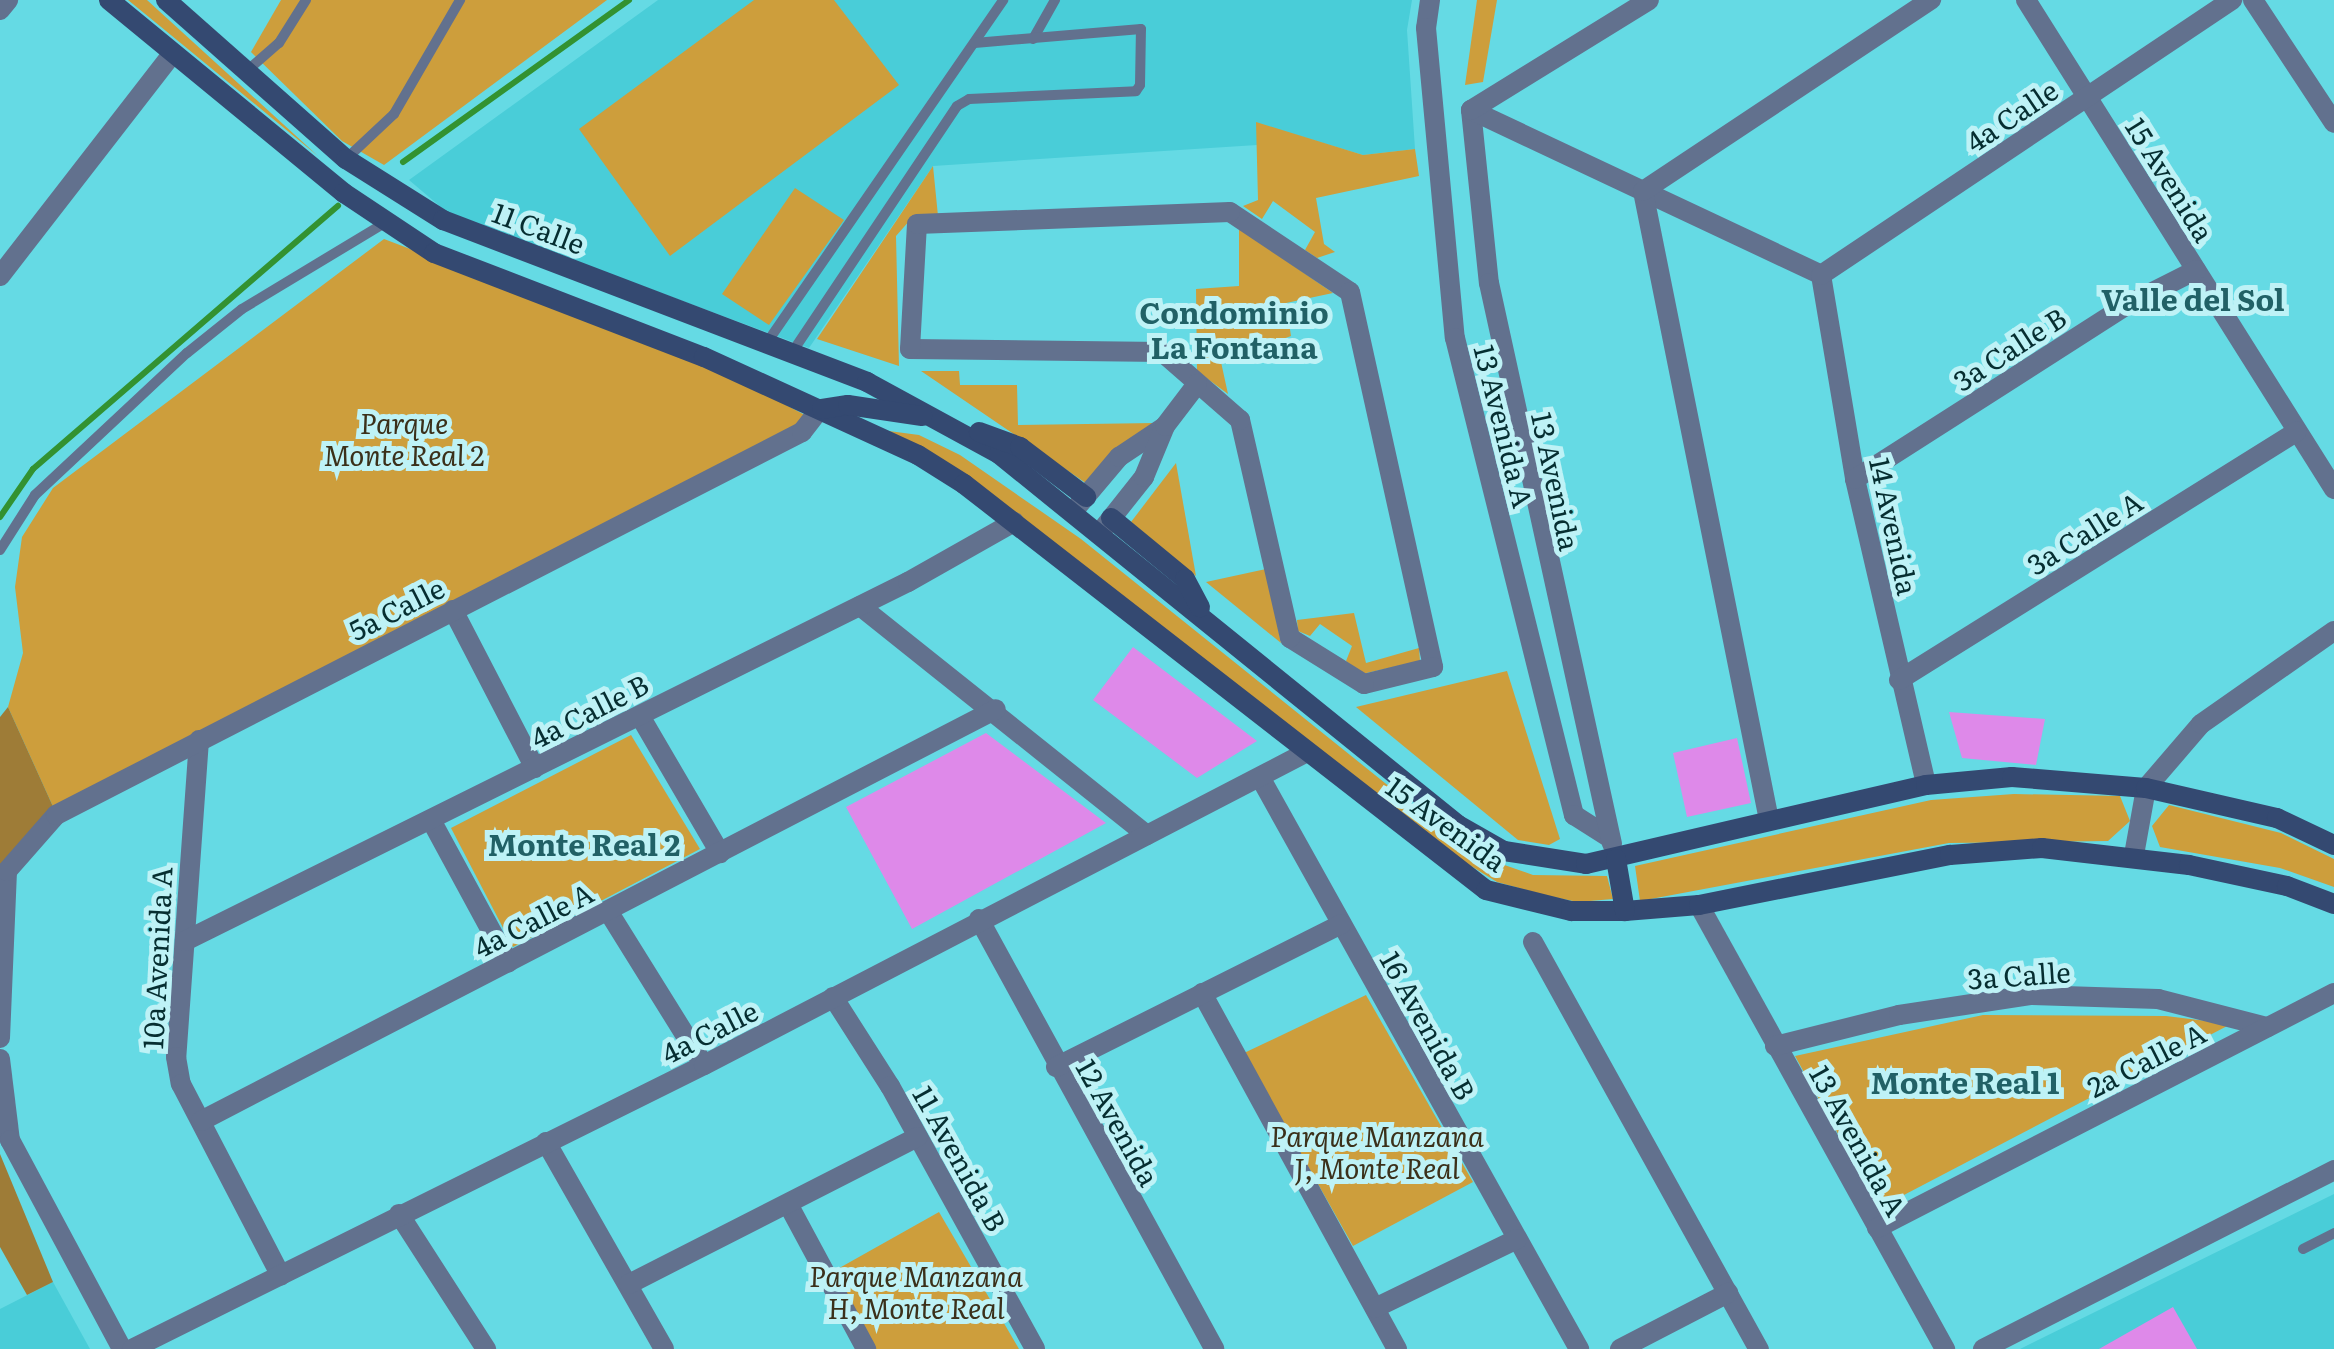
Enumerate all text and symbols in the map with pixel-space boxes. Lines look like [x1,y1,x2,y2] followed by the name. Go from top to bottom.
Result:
[1959,72,2063,158] street label: 4a Calle
[2120,111,2222,247] street label: 15 Avenida
[488,194,590,260] street label: 11 Calle
[2101,280,2285,316] district label: Valle del Sol
[1139,293,1329,364] district label: Condominio La Fontana
[1946,299,2072,397] street label: 3a Calle B
[1469,341,1541,511] street label: 13 Avenida A
[324,405,484,471] park label: Parque Monte Real 2
[1526,409,1588,553] street label: 13 Avenida
[1864,454,1926,598] street label: 14 Avenida
[2020,483,2148,581] street label: 3a Calle A
[343,570,449,646] street label: 5a Calle
[525,666,653,754] street label: 4a Calle B
[1381,768,1513,878] street label: 15 Avenida
[488,825,680,861] district label: Monte Real 2
[134,866,178,1050] street label: 10a Avenida A
[468,875,598,963] street label: 4a Calle A
[1374,945,1484,1105] street label: 16 Avenida B
[1966,954,2072,994] street label: 3a Calle
[655,993,763,1069] street label: 4a Calle
[2081,1015,2211,1103] street label: 2a Calle A
[1070,1053,1168,1191] street label: 12 Avenida
[1804,1059,1914,1221] street label: 13 Avenida A
[1871,1063,2059,1099] district label: Monte Real 1
[907,1080,1015,1236] street label: 11 Avenida B
[1270,1118,1484,1184] park label: Parque Manzana J, Monte Real
[809,1258,1023,1324] park label: Parque Manzana H, Monte Real

